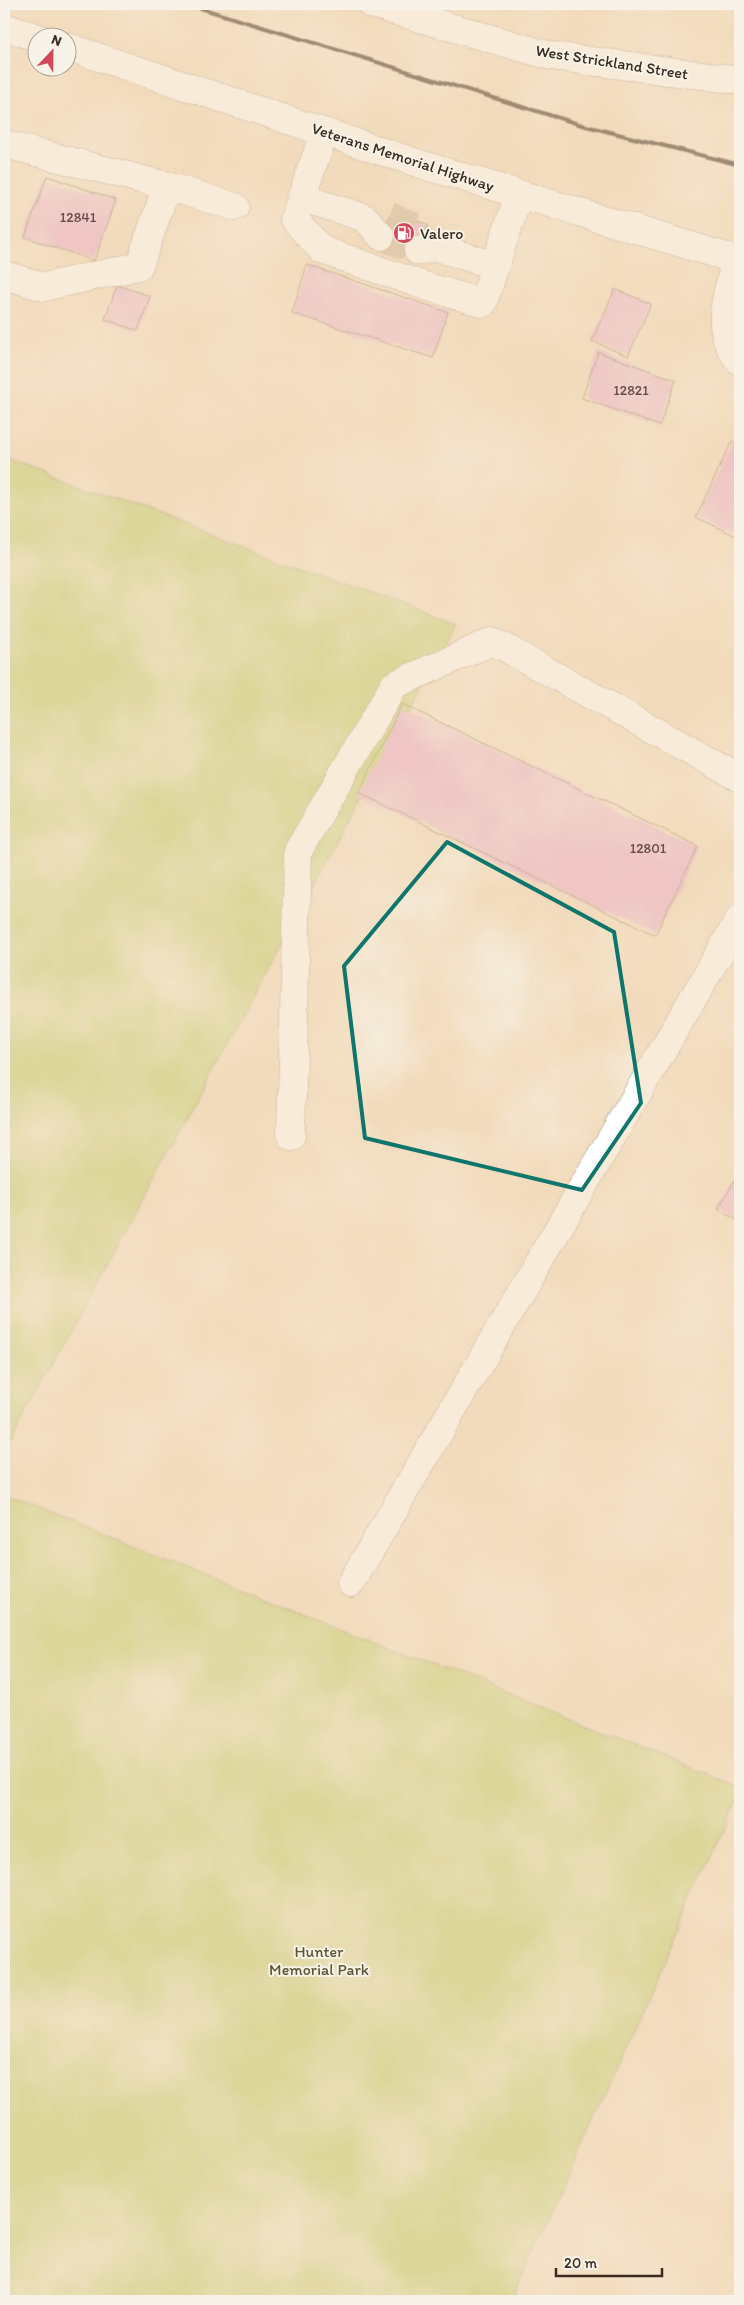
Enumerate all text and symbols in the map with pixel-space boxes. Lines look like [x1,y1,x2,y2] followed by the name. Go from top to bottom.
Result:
[28,28,78,78] north arrow
[49,31,64,50] text: N
[534,41,690,83] street label: West Strickland Street
[309,118,497,196] street label: Veterans Memorial Highway
[60,209,97,226] house number: 12841
[392,221,416,245] fuel station icon: Valero
[420,224,463,243] place label: Valero
[613,382,649,399] house number: 12821
[630,840,667,857] house number: 12801
[269,1942,369,1979] park label: Hunter Memorial Park
[556,2245,663,2277] scale bar
[564,2254,598,2272] text: 20 m

